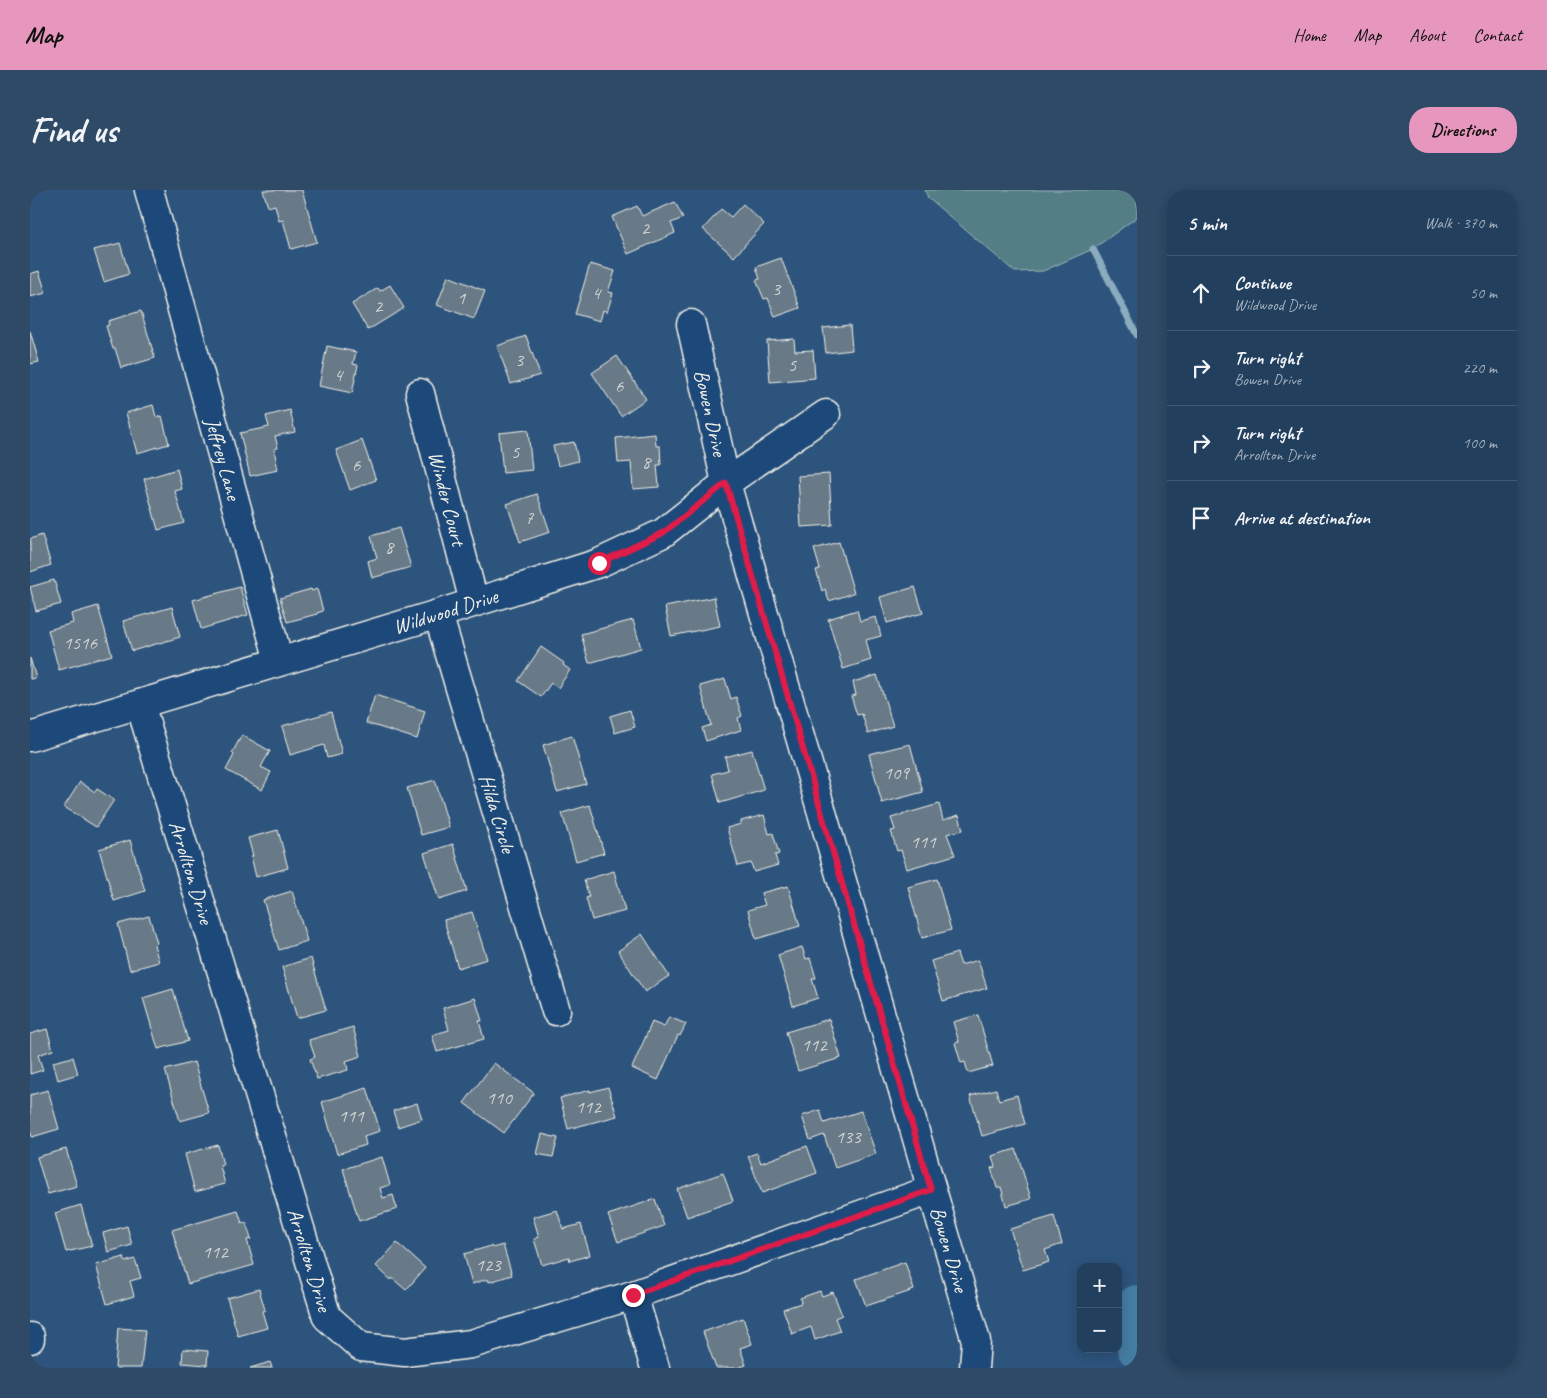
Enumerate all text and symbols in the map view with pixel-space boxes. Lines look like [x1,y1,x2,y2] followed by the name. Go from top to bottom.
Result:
[25,20,62,50] text: Map
[1293,24,1326,46] text: Home
[1354,24,1381,46] text: Map
[1409,24,1445,46] text: About
[1473,24,1522,46] text: Contact
[1409,107,1517,153] button: Directions
[30,108,117,153] text: Find us
[1187,210,1227,236] text: 5 min
[1425,213,1497,233] text: Walk · 370 m
[641,216,651,240] house number: 2
[1234,271,1291,295] text: Continue
[772,277,782,301] house number: 3
[1187,279,1215,307] icon: ahead
[592,281,603,305] house number: 4
[1470,283,1497,303] text: 50 m
[457,286,467,310] house number: 1
[374,294,384,318] house number: 2
[1234,295,1316,315] text: Wildwood Drive
[1234,346,1301,370] text: Turn right
[515,348,525,372] house number: 3
[788,353,798,377] house number: 5
[1187,354,1215,382] icon: right
[1463,358,1497,378] text: 220 m
[334,363,345,387] house number: 4
[688,367,733,461] street label: Bowen Drive
[1234,370,1301,390] text: Bowen Drive
[615,374,625,398] house number: 6
[199,414,248,505] street label: Jeffrey Lane
[1234,421,1301,445] text: Turn right
[1187,429,1215,457] icon: right
[1463,433,1497,453] text: 100 m
[511,440,521,464] house number: 5
[1234,445,1315,465] text: Arrollton Drive
[423,449,472,550] street label: Winder Court
[642,450,653,474] house number: 8
[352,453,362,477] house number: 6
[1187,504,1215,532] icon: arrive
[525,506,535,530] house number: 7
[1234,506,1370,530] text: Arrive at destination
[385,535,396,559] house number: 8
[588,552,611,575] route start
[390,583,502,640] street label: Wildwood Drive
[63,631,99,655] house number: 1516
[883,761,910,785] house number: 109
[473,771,522,858] street label: Hilda Circle
[163,818,220,929] street label: Arrollton Drive
[910,830,937,854] house number: 111
[801,1033,828,1057] house number: 112
[486,1086,513,1110] house number: 110
[575,1095,602,1119] house number: 112
[338,1104,365,1128] house number: 111
[835,1125,862,1149] house number: 133
[925,1204,975,1297] street label: Bowen Drive
[282,1205,338,1317] street label: Arrollton Drive
[202,1240,229,1264] house number: 112
[475,1253,502,1277] house number: 123
[1077,1263,1122,1353] map controls
[1077,1263,1122,1308] button: +
[622,1284,645,1307] route end
[1077,1308,1122,1353] button: −

